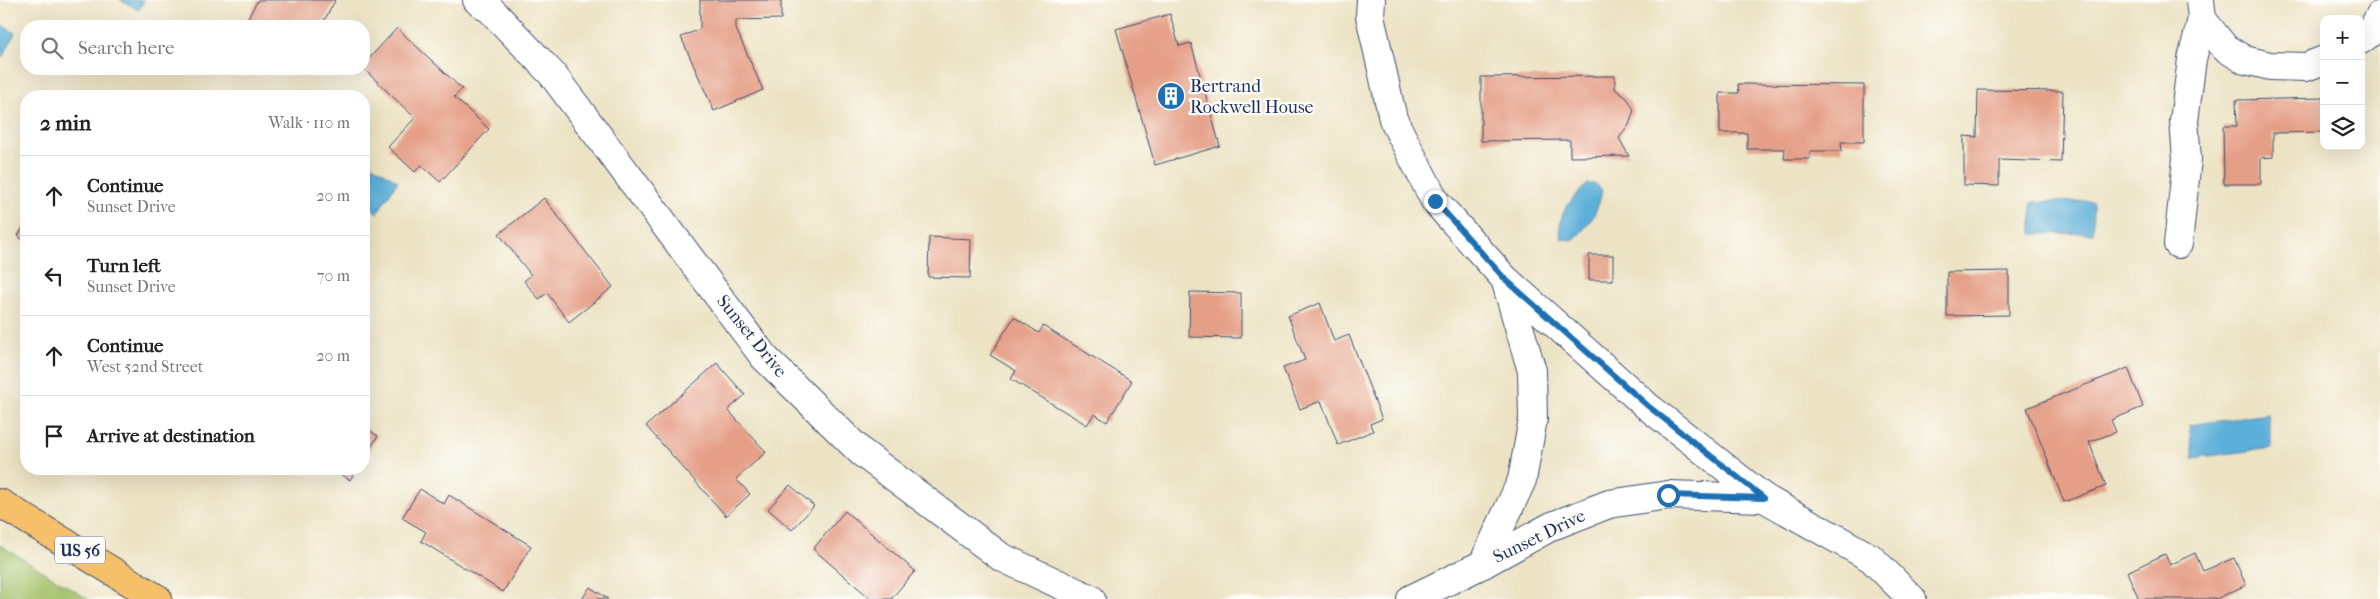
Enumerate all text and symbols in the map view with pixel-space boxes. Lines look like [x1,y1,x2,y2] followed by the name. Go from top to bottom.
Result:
[2320,15,2365,150] map controls
[2320,15,2365,60] button: +
[20,20,370,75] search box
[38,34,66,62] icon: search
[78,37,174,59] text: Search here
[2320,60,2365,105] button: −
[1190,76,1314,118] place label: Bertrand Rockwell House
[1156,81,1186,111] building icon: Bertrand Rockwell House
[2320,105,2365,150] button: layers
[40,111,91,135] text: 2 min
[268,113,350,132] text: Walk · 110 m
[87,175,163,197] text: Continue
[40,182,68,210] icon: ahead
[316,186,350,205] text: 20 m
[1424,190,1447,213] route end
[87,197,176,216] text: Sunset Drive
[87,255,161,277] text: Turn left
[40,262,68,290] icon: left
[317,266,350,285] text: 70 m
[87,277,176,296] text: Sunset Drive
[712,291,791,382] street label: Sunset Drive
[87,335,163,357] text: Continue
[40,342,68,370] icon: ahead
[316,346,350,365] text: 20 m
[87,357,203,376] text: West 52nd Street
[40,422,68,450] icon: arrive
[87,425,255,447] text: Arrive at destination
[1657,484,1680,507] route start
[1490,505,1589,568] street label: Sunset Drive
[55,536,105,564] road number: US 56

